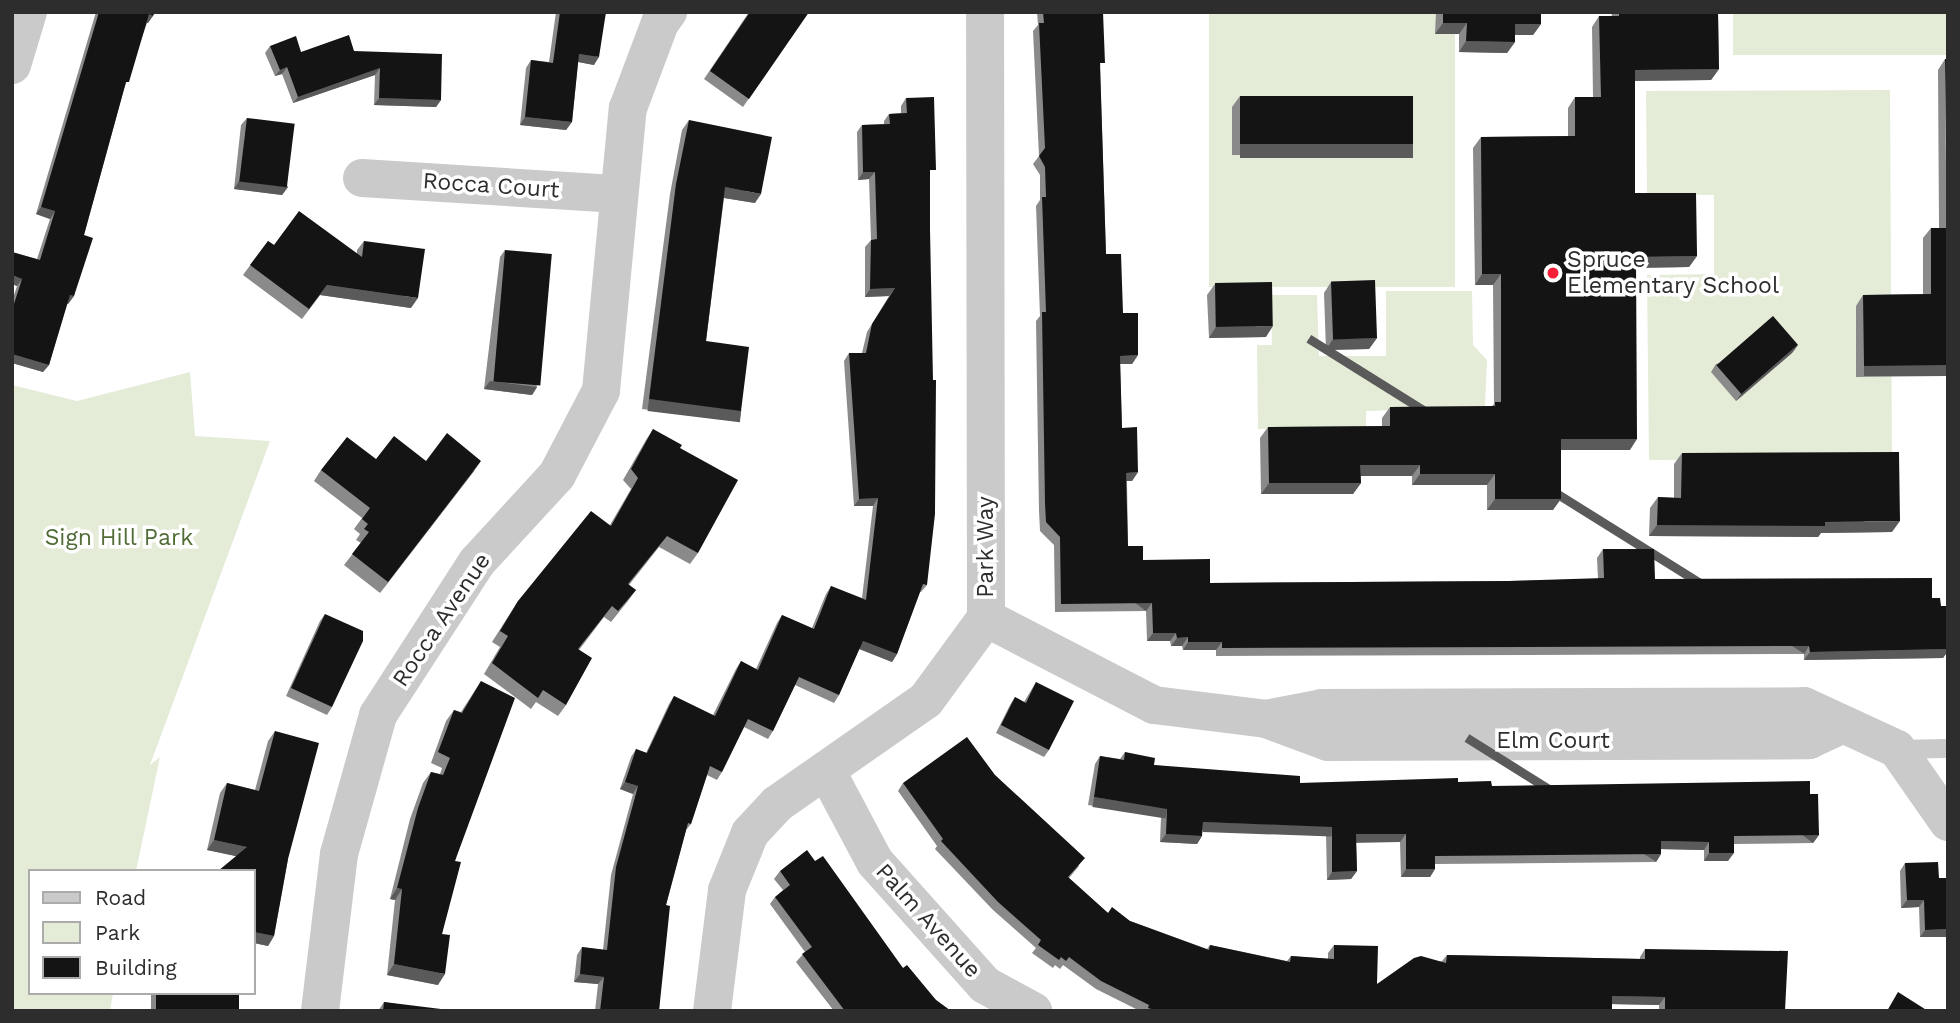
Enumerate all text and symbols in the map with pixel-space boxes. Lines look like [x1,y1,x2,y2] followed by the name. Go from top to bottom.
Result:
[421,167,561,205] street label: Rocca Court
[1567,246,1779,300] place label: Spruce Elementary School
[1545,265,1561,281] marker: Spruce Elementary School
[972,496,1000,598] street label: Park Way
[44,524,194,552] park label: Sign Hill Park
[387,547,497,693] street label: Rocca Avenue
[1496,727,1610,755] street label: Elm Court
[869,858,987,984] street label: Palm Avenue
[28,869,256,995] legend
[95,885,146,910] text: Road
[95,920,140,945] text: Park
[95,955,177,980] text: Building

